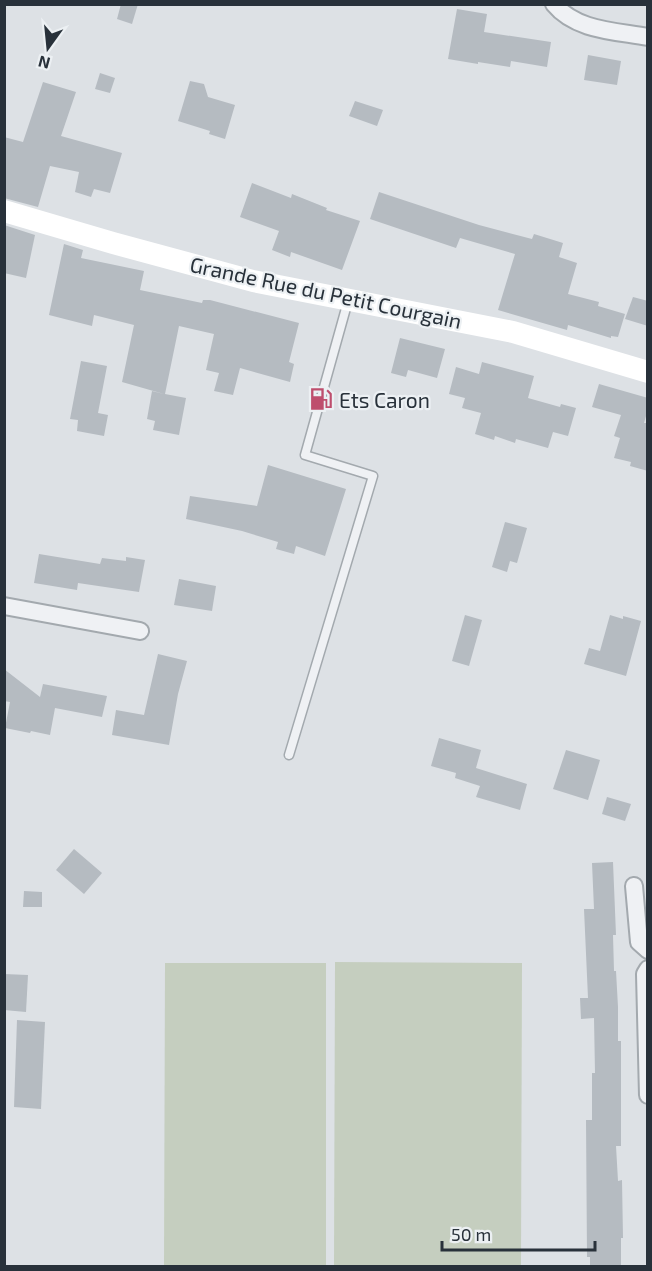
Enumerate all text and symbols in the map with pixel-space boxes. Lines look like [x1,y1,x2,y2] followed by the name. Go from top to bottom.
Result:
[18,18,78,78] north arrow
[36,52,52,74] text: N
[188,251,464,333] street label: Grande Rue du Petit Courgain
[308,386,334,412] fuel station icon: Ets Caron
[339,387,430,412] place label: Ets Caron
[442,1214,595,1252] scale bar
[451,1223,491,1245] text: 50 m

